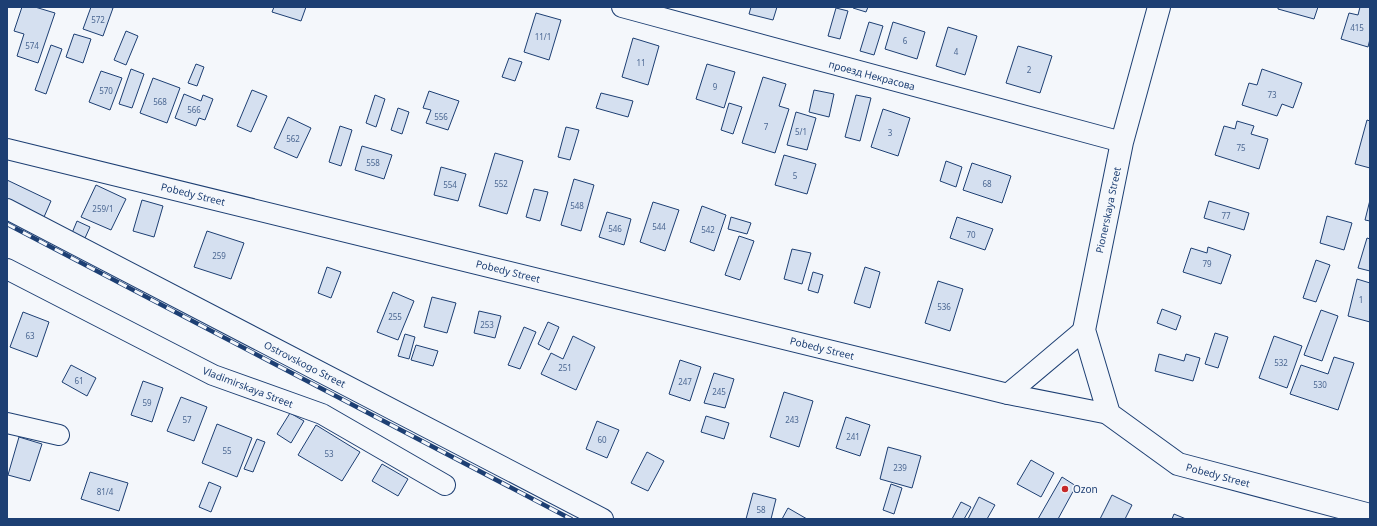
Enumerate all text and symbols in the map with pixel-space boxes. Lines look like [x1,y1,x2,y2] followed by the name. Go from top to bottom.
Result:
[91,14,105,25] house number: 572
[1350,22,1364,33] house number: 415
[535,31,551,42] house number: 11/1
[903,35,908,46] house number: 6
[25,40,39,51] house number: 574
[954,46,959,57] house number: 4
[636,57,646,68] house number: 11
[827,57,917,93] street label: проезд Некрасова
[1027,64,1032,75] house number: 2
[713,81,718,92] house number: 9
[99,85,113,96] house number: 570
[1267,89,1277,100] house number: 73
[153,96,167,107] house number: 568
[187,104,201,115] house number: 566
[434,111,448,122] house number: 556
[764,121,769,132] house number: 7
[795,126,807,137] house number: 5/1
[888,127,893,138] house number: 3
[286,133,300,144] house number: 562
[1236,142,1246,153] house number: 75
[366,157,380,168] house number: 558
[1092,165,1124,254] street label: Pionerskaya Street
[793,170,798,181] house number: 5
[494,178,508,189] house number: 552
[982,178,992,189] house number: 68
[159,179,227,209] street label: Pobedy Street
[443,179,457,190] house number: 554
[570,200,584,211] house number: 548
[92,203,114,214] house number: 259/1
[1221,210,1231,221] house number: 77
[652,221,666,232] house number: 544
[608,223,622,234] house number: 546
[701,224,715,235] house number: 542
[966,229,976,240] house number: 70
[212,250,226,261] house number: 259
[474,256,542,286] street label: Pobedy Street
[1202,258,1212,269] house number: 79
[1359,294,1363,305] house number: 1
[937,301,951,312] house number: 536
[388,311,402,322] house number: 255
[480,319,494,330] house number: 253
[25,330,35,341] house number: 63
[788,333,856,363] street label: Pobedy Street
[262,337,349,391] street label: Ostrovskogo Street
[1274,357,1288,368] house number: 532
[558,362,572,373] house number: 251
[201,363,296,411] street label: Vladimirskaya Street
[74,375,84,386] house number: 61
[678,376,692,387] house number: 247
[1313,379,1327,390] house number: 530
[712,386,726,397] house number: 245
[142,397,152,408] house number: 59
[182,414,192,425] house number: 57
[785,414,799,425] house number: 243
[846,431,860,442] house number: 241
[597,434,607,445] house number: 60
[222,445,232,456] house number: 55
[324,448,334,459] house number: 53
[1184,460,1252,490] street label: Pobedy Street
[893,462,907,473] house number: 239
[1073,482,1098,496] place label: Ozon
[1060,484,1070,494] marker: Ozon
[97,486,114,497] house number: 81/4
[756,504,766,515] house number: 58

